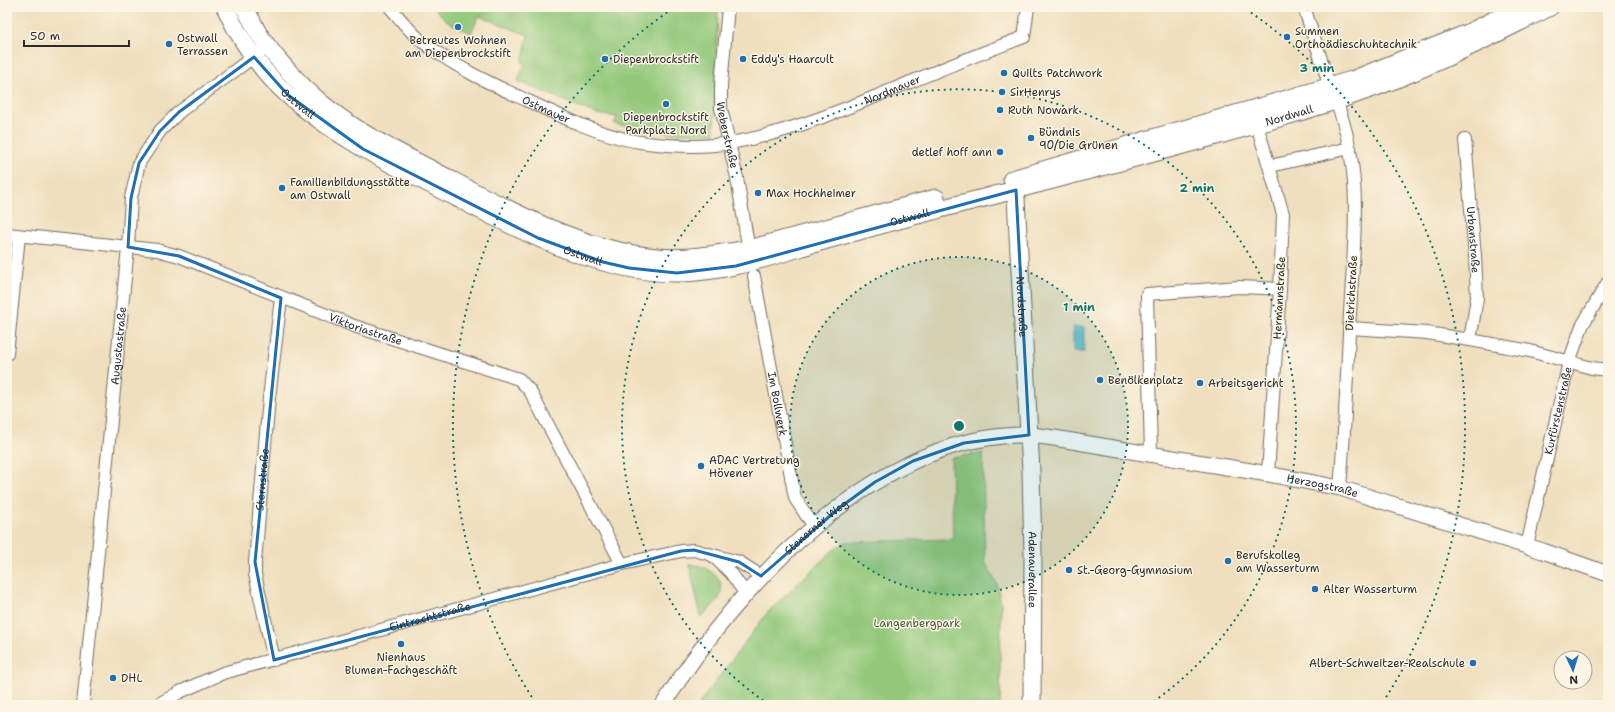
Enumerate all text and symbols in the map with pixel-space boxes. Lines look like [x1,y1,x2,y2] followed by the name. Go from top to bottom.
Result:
[24,22,129,48] scale bar
[453,22,463,32] marker: Betreutes Wohnen am Diepenbrockstift
[1295,24,1417,52] place label: Summen Orthoädieschuhtechnik
[30,28,60,44] text: 50 m
[177,31,228,59] place label: Ostwall Terrassen
[1282,32,1292,42] marker: Summen Orthoädieschuhtechnik
[405,33,511,61] place label: Betreutes Wohnen am Diepenbrockstift
[164,39,174,49] marker: Ostwall Terrassen
[613,52,699,67] place label: Diepenbrockstift
[751,52,834,67] place label: Eddy's Haarcult
[600,54,610,64] marker: Diepenbrockstift
[738,54,748,64] marker: Eddy's Haarcult
[1300,60,1335,76] text: 3 min
[1012,66,1103,81] place label: Quilts Patchwork
[999,68,1009,78] marker: Quilts Patchwork
[862,72,923,108] street label: Nordmauer
[277,85,319,123] street label: Ostwall
[1010,85,1061,100] place label: SirHenrys
[997,87,1007,97] marker: SirHenrys
[520,92,572,127] street label: Ostmauer
[661,99,671,109] marker: Diepenbrockstift Parkplatz Nord
[1264,101,1316,130] street label: Nordwall
[713,102,742,170] street label: Weberstraße
[1008,103,1079,118] place label: Ruth Nowark
[995,105,1005,115] marker: Ruth Nowark
[623,110,709,138] place label: Diepenbrockstift Parkplatz Nord
[1039,125,1118,153] place label: Bündnis 90/Die Grünen
[1026,133,1036,143] marker: Bündnis 90/Die Grünen
[912,145,992,160] place label: detlef hoff ann
[995,147,1005,157] marker: detlef hoff ann
[290,175,410,203] place label: Familienbildungsstätte am Ostwall
[1180,180,1215,196] text: 2 min
[277,183,287,193] marker: Familienbildungsstätte am Ostwall
[766,186,856,201] place label: Max Hochheimer
[753,188,763,198] marker: Max Hochheimer
[888,205,932,230] street label: Ostwall
[1463,206,1483,273] street label: Urbanstraße
[561,242,605,270] street label: Ostwall
[1342,255,1361,331] street label: Dietrichstraße
[1270,256,1289,340] street label: Hermannstraße
[1012,276,1031,338] street label: Nordstraße
[1063,299,1095,315] text: 1 min
[107,306,130,386] street label: Augustastraße
[326,310,404,349] street label: Viktoriastraße
[1541,365,1576,456] street label: Kurfürstenstraße
[764,371,790,437] street label: Im Bollwerk
[1108,373,1183,388] place label: Benölkenplatz
[1095,375,1105,385] marker: Benölkenplatz
[1208,376,1284,391] place label: Arbeitsgericht
[1195,378,1205,388] marker: Arbeitsgericht
[952,419,966,433] centre of rings
[252,448,273,511] street label: Sternstraße
[709,453,800,481] place label: ADAC Vertretung Hövener
[696,461,706,471] marker: ADAC Vertretung Hövener
[1285,471,1360,501] street label: Herzogstraße
[781,496,851,558] street label: Stenerner Weg
[1024,531,1040,608] street label: Adenauerallee
[1236,548,1320,576] place label: Berufskolleg am Wasserturm
[1223,556,1233,566] marker: Berufskolleg am Wasserturm
[1077,563,1193,578] place label: St.-Georg-Gymnasium
[1064,565,1074,575] marker: St.-Georg-Gymnasium
[1323,582,1418,597] place label: Alter Wasserturm
[1310,584,1320,594] marker: Alter Wasserturm
[388,599,473,635] street label: Eintrachtstraße
[874,616,960,631] park label: Langenbergpark
[396,639,406,649] marker: Nienhaus Blumen-Fachgeschäft
[345,650,458,678] place label: Nienhaus Blumen-Fachgeschäft
[1553,650,1593,690] north arrow
[1309,656,1465,671] place label: Albert-Schweitzer-Realschule
[1468,658,1478,668] marker: Albert-Schweitzer-Realschule
[121,671,142,686] place label: DHL
[1569,672,1579,687] text: N
[108,673,118,683] marker: DHL

